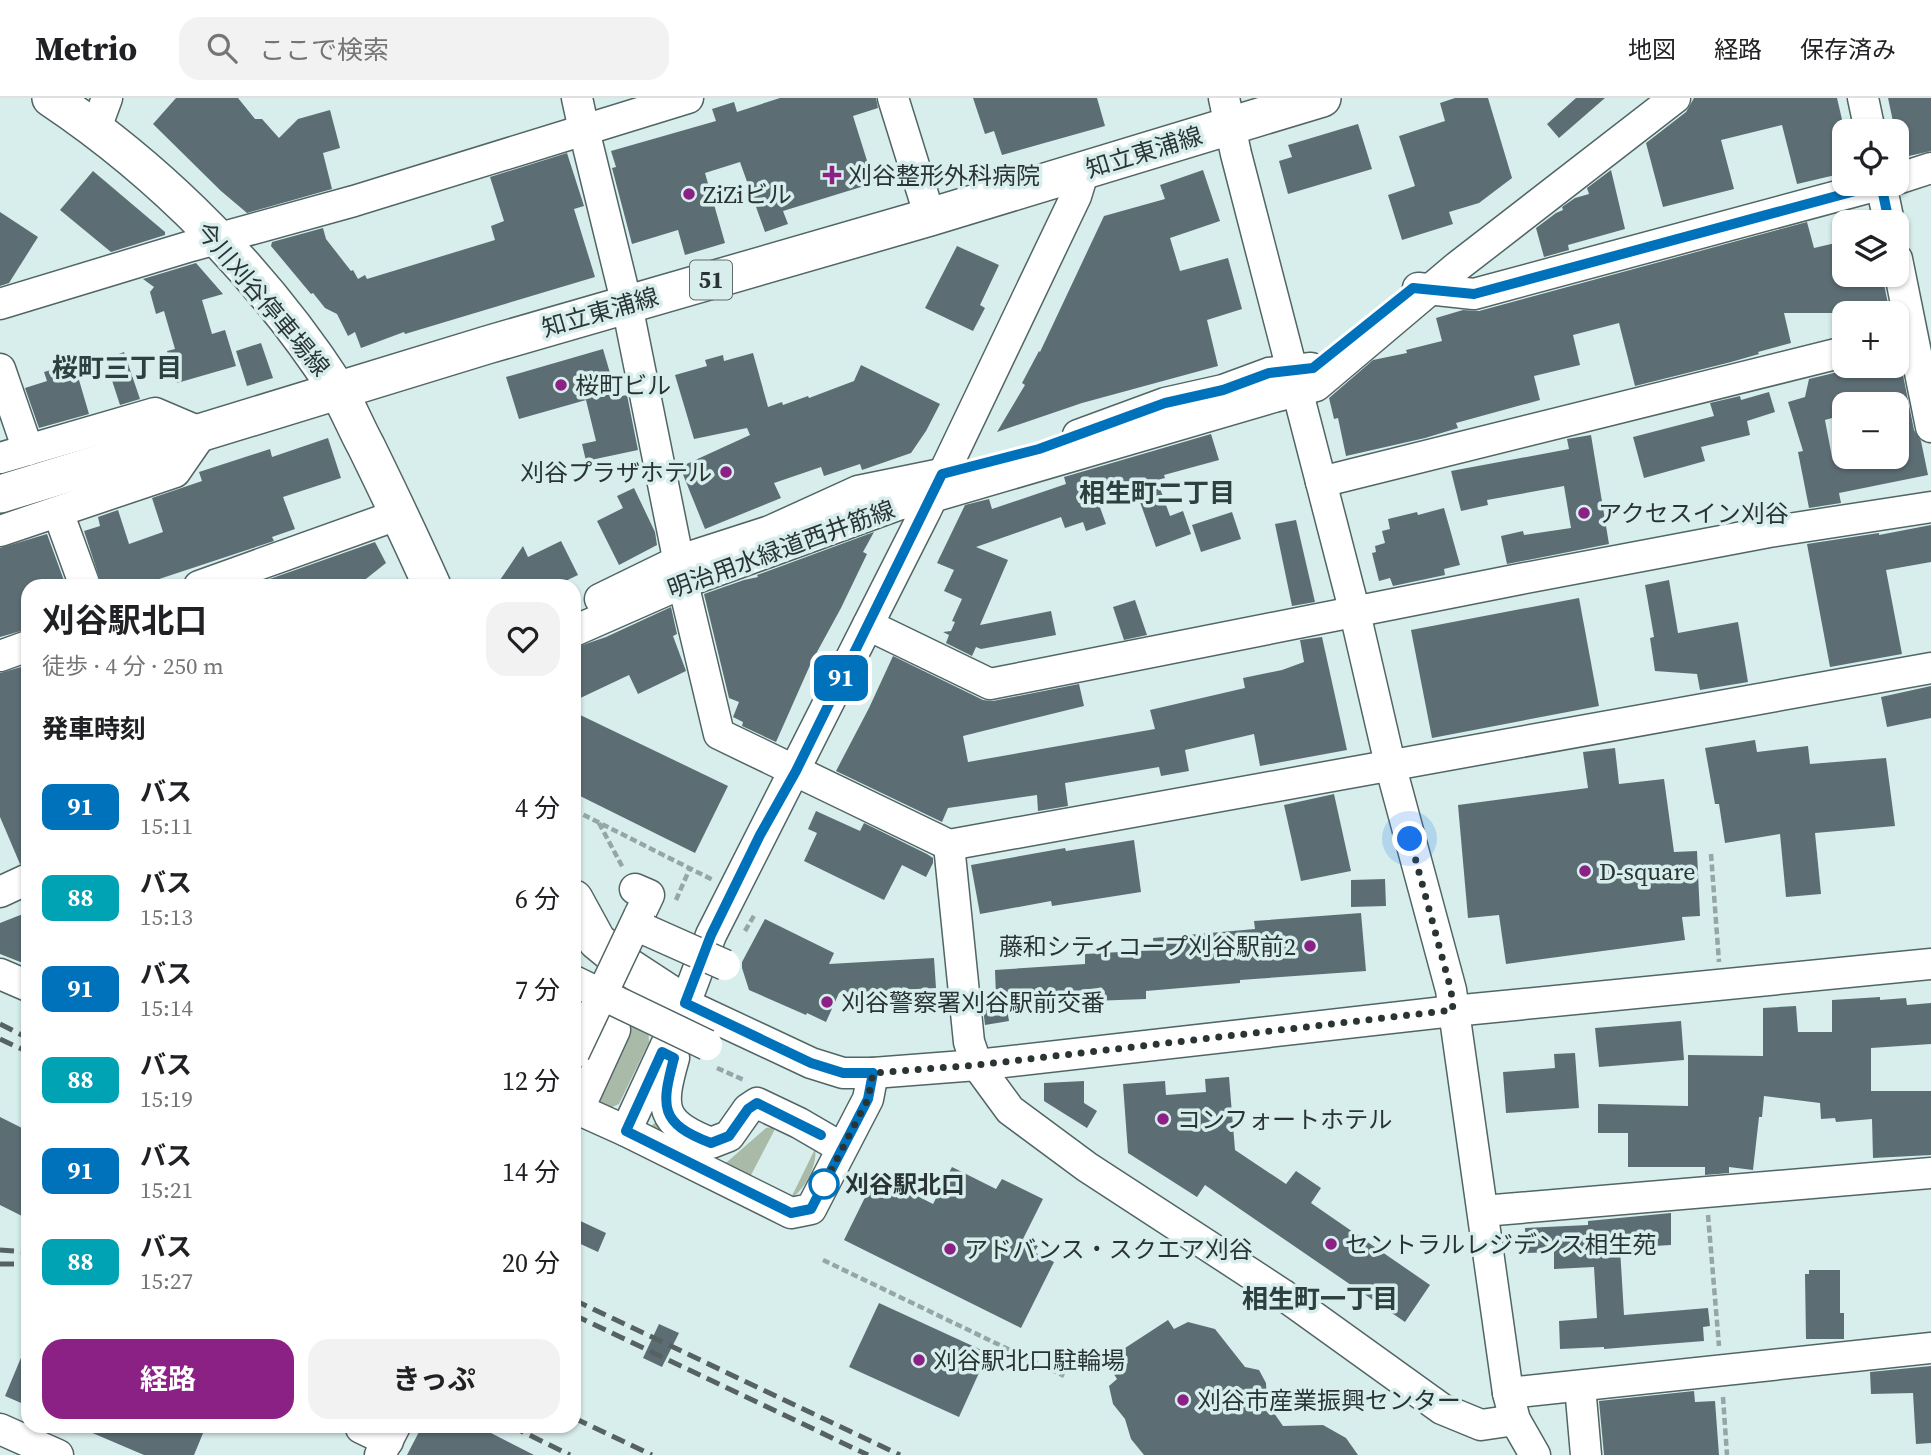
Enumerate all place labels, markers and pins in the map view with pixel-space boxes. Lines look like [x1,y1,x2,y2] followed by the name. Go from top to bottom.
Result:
[848,159,1040,192] place label: 刈谷整形外科病院
[822,165,842,185] marker: 刈谷整形外科病院
[703,178,792,211] place label: ZiZiビル
[681,186,697,202] marker: ZiZiビル
[575,369,671,402] place label: 桜町ビル
[553,377,569,393] marker: 桜町ビル
[520,456,712,489] place label: 刈谷プラザホテル
[718,464,734,480] marker: 刈谷プラザホテル
[1598,497,1789,530] place label: アクセスイン刈谷
[1576,505,1592,521] marker: アクセスイン刈谷
[1599,855,1696,888] place label: D-square
[1577,863,1593,879] marker: D-square
[999,930,1296,963] place label: 藤和シティコープ刈谷駅前2
[1302,938,1318,954] marker: 藤和シティコープ刈谷駅前2
[841,986,1105,1019] place label: 刈谷警察署刈谷駅前交番
[819,994,835,1010] marker: 刈谷警察署刈谷駅前交番
[1177,1103,1392,1136] place label: コンフォートホテル
[1155,1111,1171,1127] marker: コンフォートホテル
[845,1168,965,1201] place label: 刈谷駅北口
[809,1169,839,1199] marker: 刈谷駅北口
[1345,1228,1657,1261] place label: セントラルレジデンス相生苑
[964,1233,1253,1266] place label: アドバンス・スクエア刈谷
[1323,1236,1339,1252] marker: セントラルレジデンス相生苑
[942,1241,958,1257] marker: アドバンス・スクエア刈谷
[933,1344,1125,1377] place label: 刈谷駅北口駐輪場
[911,1352,927,1368] marker: 刈谷駅北口駐輪場
[1197,1384,1461,1417] place label: 刈谷市産業振興センター
[1175,1392,1191,1408] marker: 刈谷市産業振興センター

